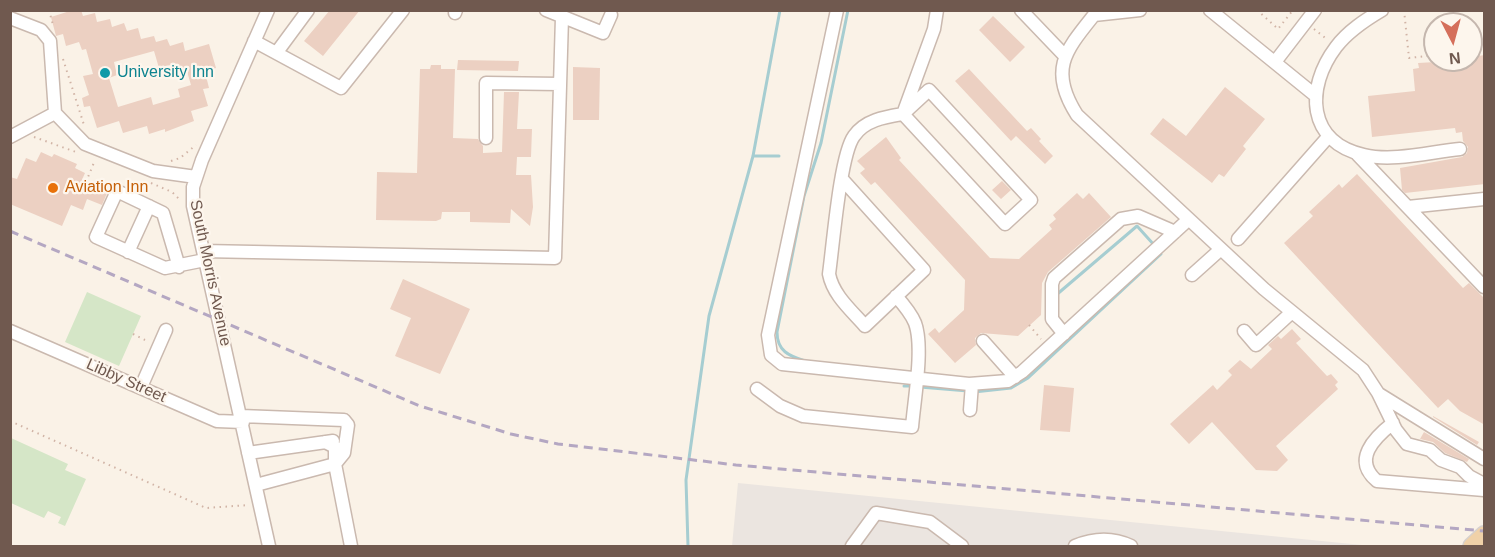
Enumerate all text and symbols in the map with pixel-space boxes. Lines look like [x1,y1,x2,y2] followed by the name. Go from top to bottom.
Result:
[1423,12,1483,72] north arrow
[1448,49,1461,67] text: N
[117,63,214,83] place label: University Inn
[98,66,112,80] marker: University Inn
[65,178,148,198] place label: Aviation Inn
[46,181,60,195] marker: Aviation Inn
[185,198,235,348] street label: South Morris Avenue
[83,355,169,407] street label: Libby Street

